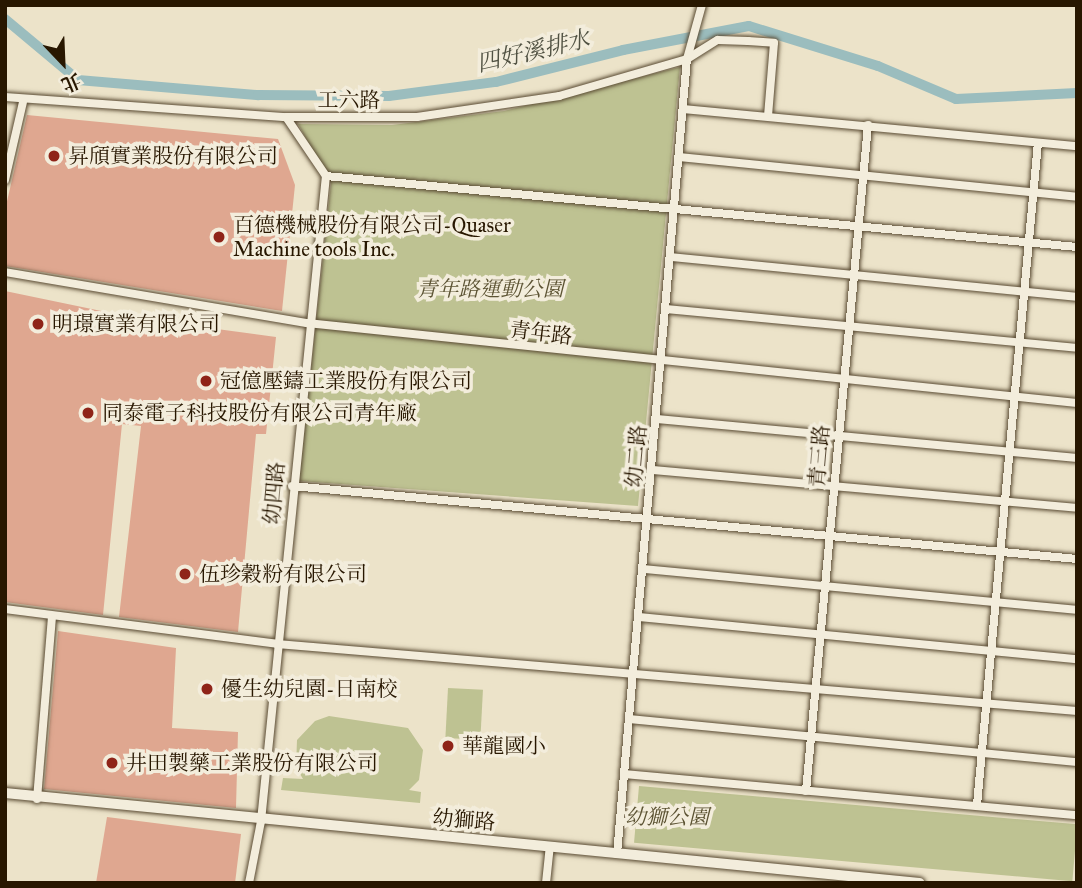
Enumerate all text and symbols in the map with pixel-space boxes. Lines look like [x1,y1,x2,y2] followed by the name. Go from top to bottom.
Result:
[474,25,592,77] water label: 四好溪排水
[28,28,98,98] north arrow
[58,68,85,97] text: 北
[318,87,380,113] street label: 工六路
[68,143,278,169] place label: 昇頎實業股份有限公司
[46,148,62,164] marker: 昇頎實業股份有限公司
[233,212,511,262] place label: 百德機械股份有限公司-Quaser Machine tools Inc.
[211,229,227,245] marker: 百德機械股份有限公司-Quaser Machine tools Inc.
[417,276,563,302] park label: 青年路運動公園
[52,311,220,337] place label: 明璟實業有限公司
[30,316,46,332] marker: 明璟實業有限公司
[508,317,574,349] street label: 青年路
[220,368,472,394] place label: 冠億壓鑄工業股份有限公司
[198,373,214,389] marker: 冠億壓鑄工業股份有限公司
[102,400,417,426] place label: 同泰電子科技股份有限公司青年廠
[80,405,96,421] marker: 同泰電子科技股份有限公司青年廠
[621,424,651,488] street label: 幼二路
[804,424,834,488] street label: 青三路
[259,461,289,525] street label: 幼四路
[199,561,367,587] place label: 伍珍穀粉有限公司
[177,566,193,582] marker: 伍珍穀粉有限公司
[221,676,398,702] place label: 優生幼兒園-日南校
[199,681,215,697] marker: 優生幼兒園-日南校
[462,733,546,759] place label: 華龍國小
[440,738,456,754] marker: 華龍國小
[126,750,378,776] place label: 井田製藥工業股份有限公司
[104,755,120,771] marker: 井田製藥工業股份有限公司
[625,804,709,830] park label: 幼獅公園
[432,805,496,835] street label: 幼獅路

